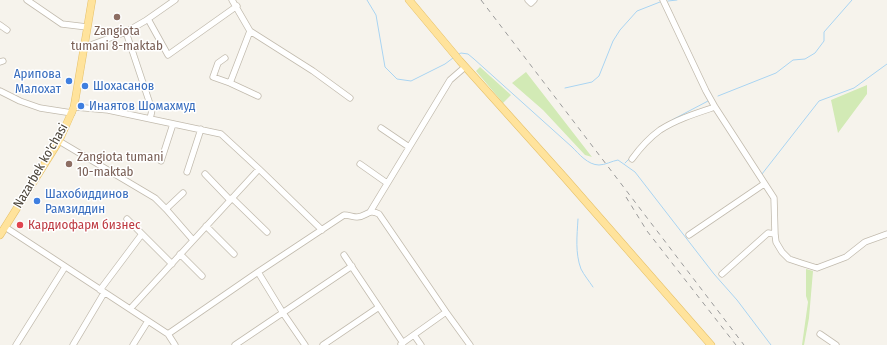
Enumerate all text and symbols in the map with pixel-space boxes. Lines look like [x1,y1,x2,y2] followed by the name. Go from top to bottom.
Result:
[112,12,122,22] marker: Zangiota tumani 8-maktab
[71,23,163,54] place label: Zangiota tumani 8-maktab
[14,66,61,97] place label: Арипова Малохат
[64,76,74,86] marker: Арипова Малохат
[93,78,154,94] place label: Шохасанов
[80,81,90,91] marker: Шохасанов
[89,98,196,114] place label: Инаятов Шомахмуд
[76,101,86,111] marker: Инаятов Шомахмуд
[10,121,72,211] street label: Nazarbek ko'chasi
[77,149,164,180] place label: Zangiota tumani 10-maktab
[64,159,74,169] marker: Zangiota tumani 10-maktab
[45,186,129,217] place label: Шахобиддинов Рамзиддин
[32,196,42,206] marker: Шахобиддинов Рамзиддин
[28,217,140,233] place label: Кардиофарм бизнес
[15,220,25,230] marker: Кардиофарм бизнес

